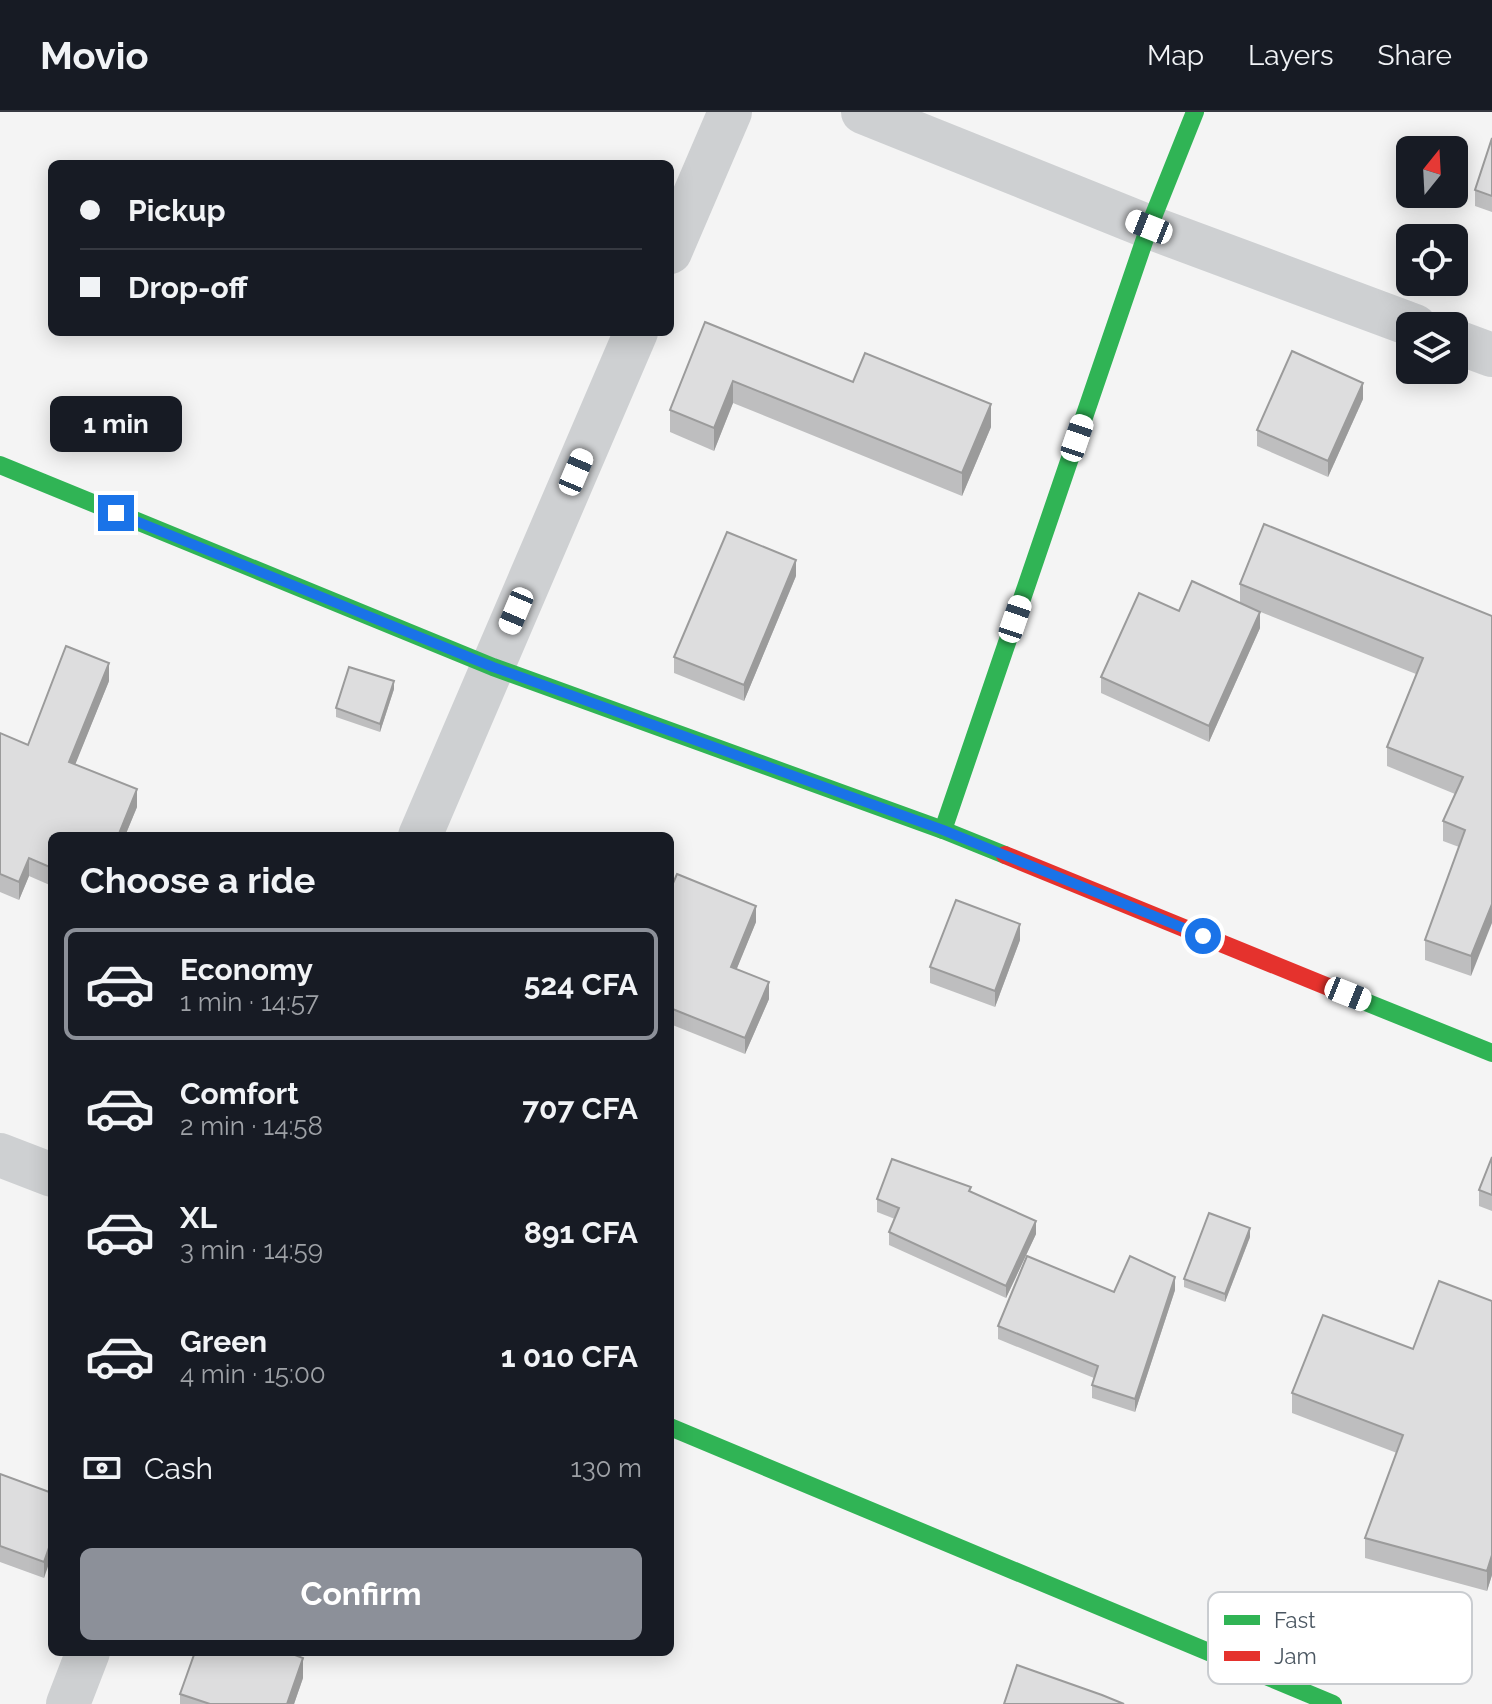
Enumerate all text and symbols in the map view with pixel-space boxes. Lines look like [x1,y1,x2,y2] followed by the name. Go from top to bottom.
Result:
[40,33,149,78] text: Movio
[1147,39,1204,72] text: Map
[1248,39,1334,72] text: Layers
[1378,39,1452,72] text: Share
[1396,136,1468,208] north arrow
[1396,136,1468,384] map controls
[128,193,226,228] text: Pickup
[1122,207,1176,247] car
[1396,224,1468,296] button: locate
[128,270,248,305] text: Drop-off
[1396,312,1468,384] button: layers
[50,397,182,453] callout: 1 min
[83,409,149,439] text: 1 min
[1058,411,1096,465] car
[556,445,596,499] car
[98,495,134,531] route end
[496,584,536,638] car
[996,592,1034,646] car
[80,859,315,901] text: Choose a ride
[1185,918,1221,954] route start
[84,948,156,1020] icon: car
[180,952,313,987] text: Economy
[524,967,638,1002] text: 524 CFA
[1321,974,1375,1014] car
[180,987,319,1017] text: 1 min · 14:57
[84,1072,156,1144] icon: car
[180,1076,299,1111] text: Comfort
[522,1091,638,1126] text: 707 CFA
[180,1111,323,1141] text: 2 min · 14:58
[84,1196,156,1268] icon: car
[180,1200,217,1235] text: XL
[524,1215,638,1250] text: 891 CFA
[180,1235,323,1265] text: 3 min · 14:59
[84,1320,156,1392] icon: car
[180,1324,267,1359] text: Green
[501,1339,638,1374] text: 1 010 CFA
[180,1359,326,1389] text: 4 min · 15:00
[80,1446,124,1490] icon: cash
[144,1451,213,1486] text: Cash
[571,1453,642,1483] text: 130 m
[80,1548,642,1640] button: Confirm
[1208,1592,1472,1684] legend
[1274,1607,1316,1633] text: Fast
[1274,1643,1317,1669] text: Jam

